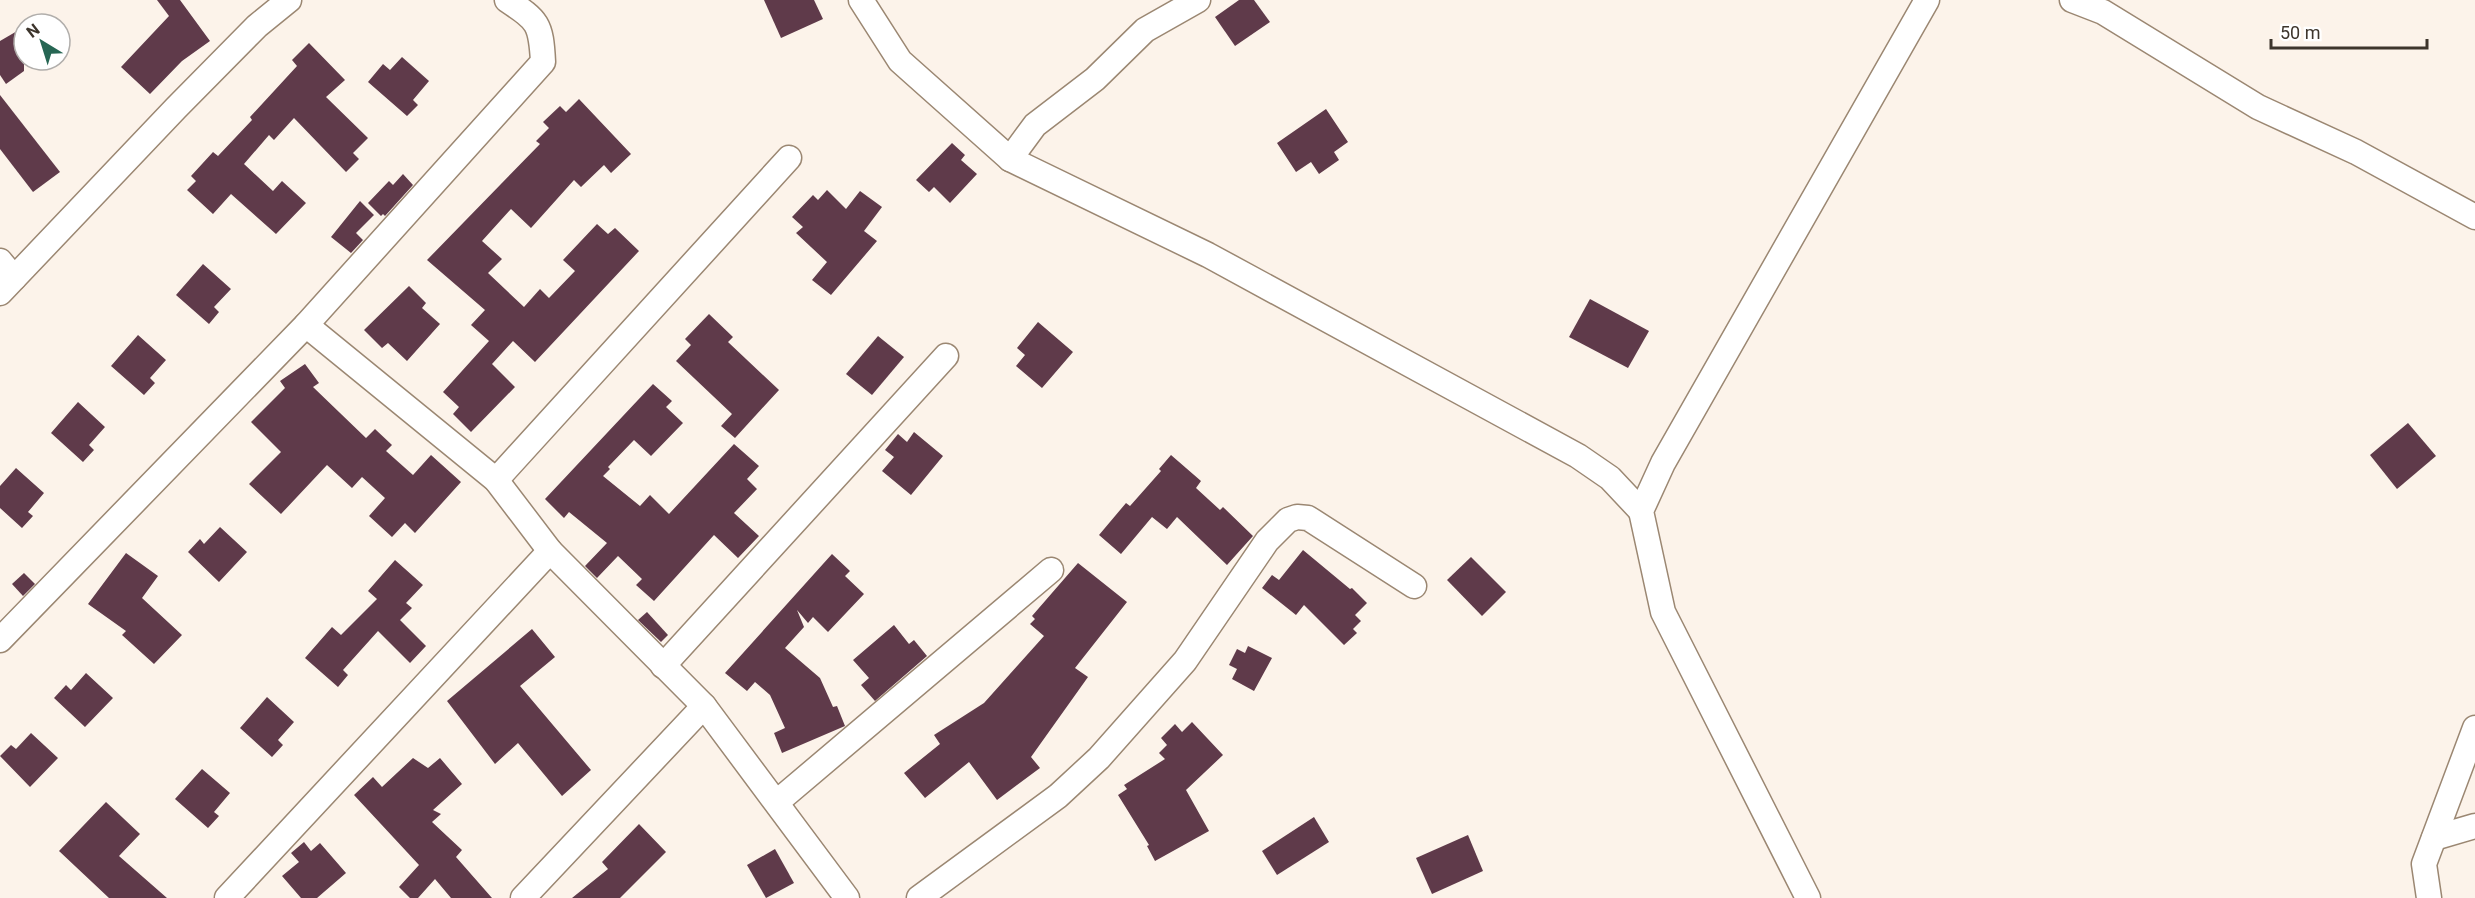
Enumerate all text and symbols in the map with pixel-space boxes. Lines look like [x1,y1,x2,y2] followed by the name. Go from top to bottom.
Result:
[12,12,72,72] north arrow
[2271,12,2427,50] scale bar
[23,20,43,42] text: N
[2280,22,2320,43] text: 50 m

